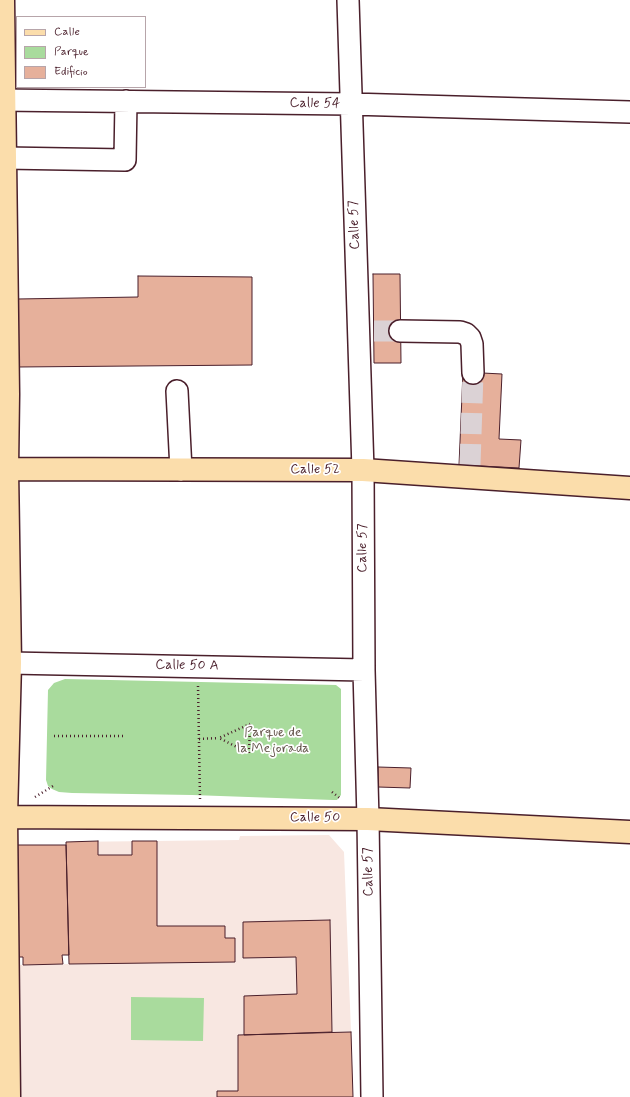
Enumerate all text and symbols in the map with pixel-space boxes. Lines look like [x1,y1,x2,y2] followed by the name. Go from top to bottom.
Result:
[16,16,146,88] legend
[54,24,80,40] text: Calle
[54,44,89,60] text: Parque
[54,64,88,80] text: Edificio
[289,95,341,113] street label: Calle 54
[346,200,364,250] street label: Calle 57
[290,462,340,478] street label: Calle 52
[355,523,371,573] street label: Calle 57
[155,657,219,675] street label: Calle 50 A
[237,725,309,758] park label: Parque de la Mejorada
[290,810,340,826] street label: Calle 50
[360,847,378,897] street label: Calle 57

